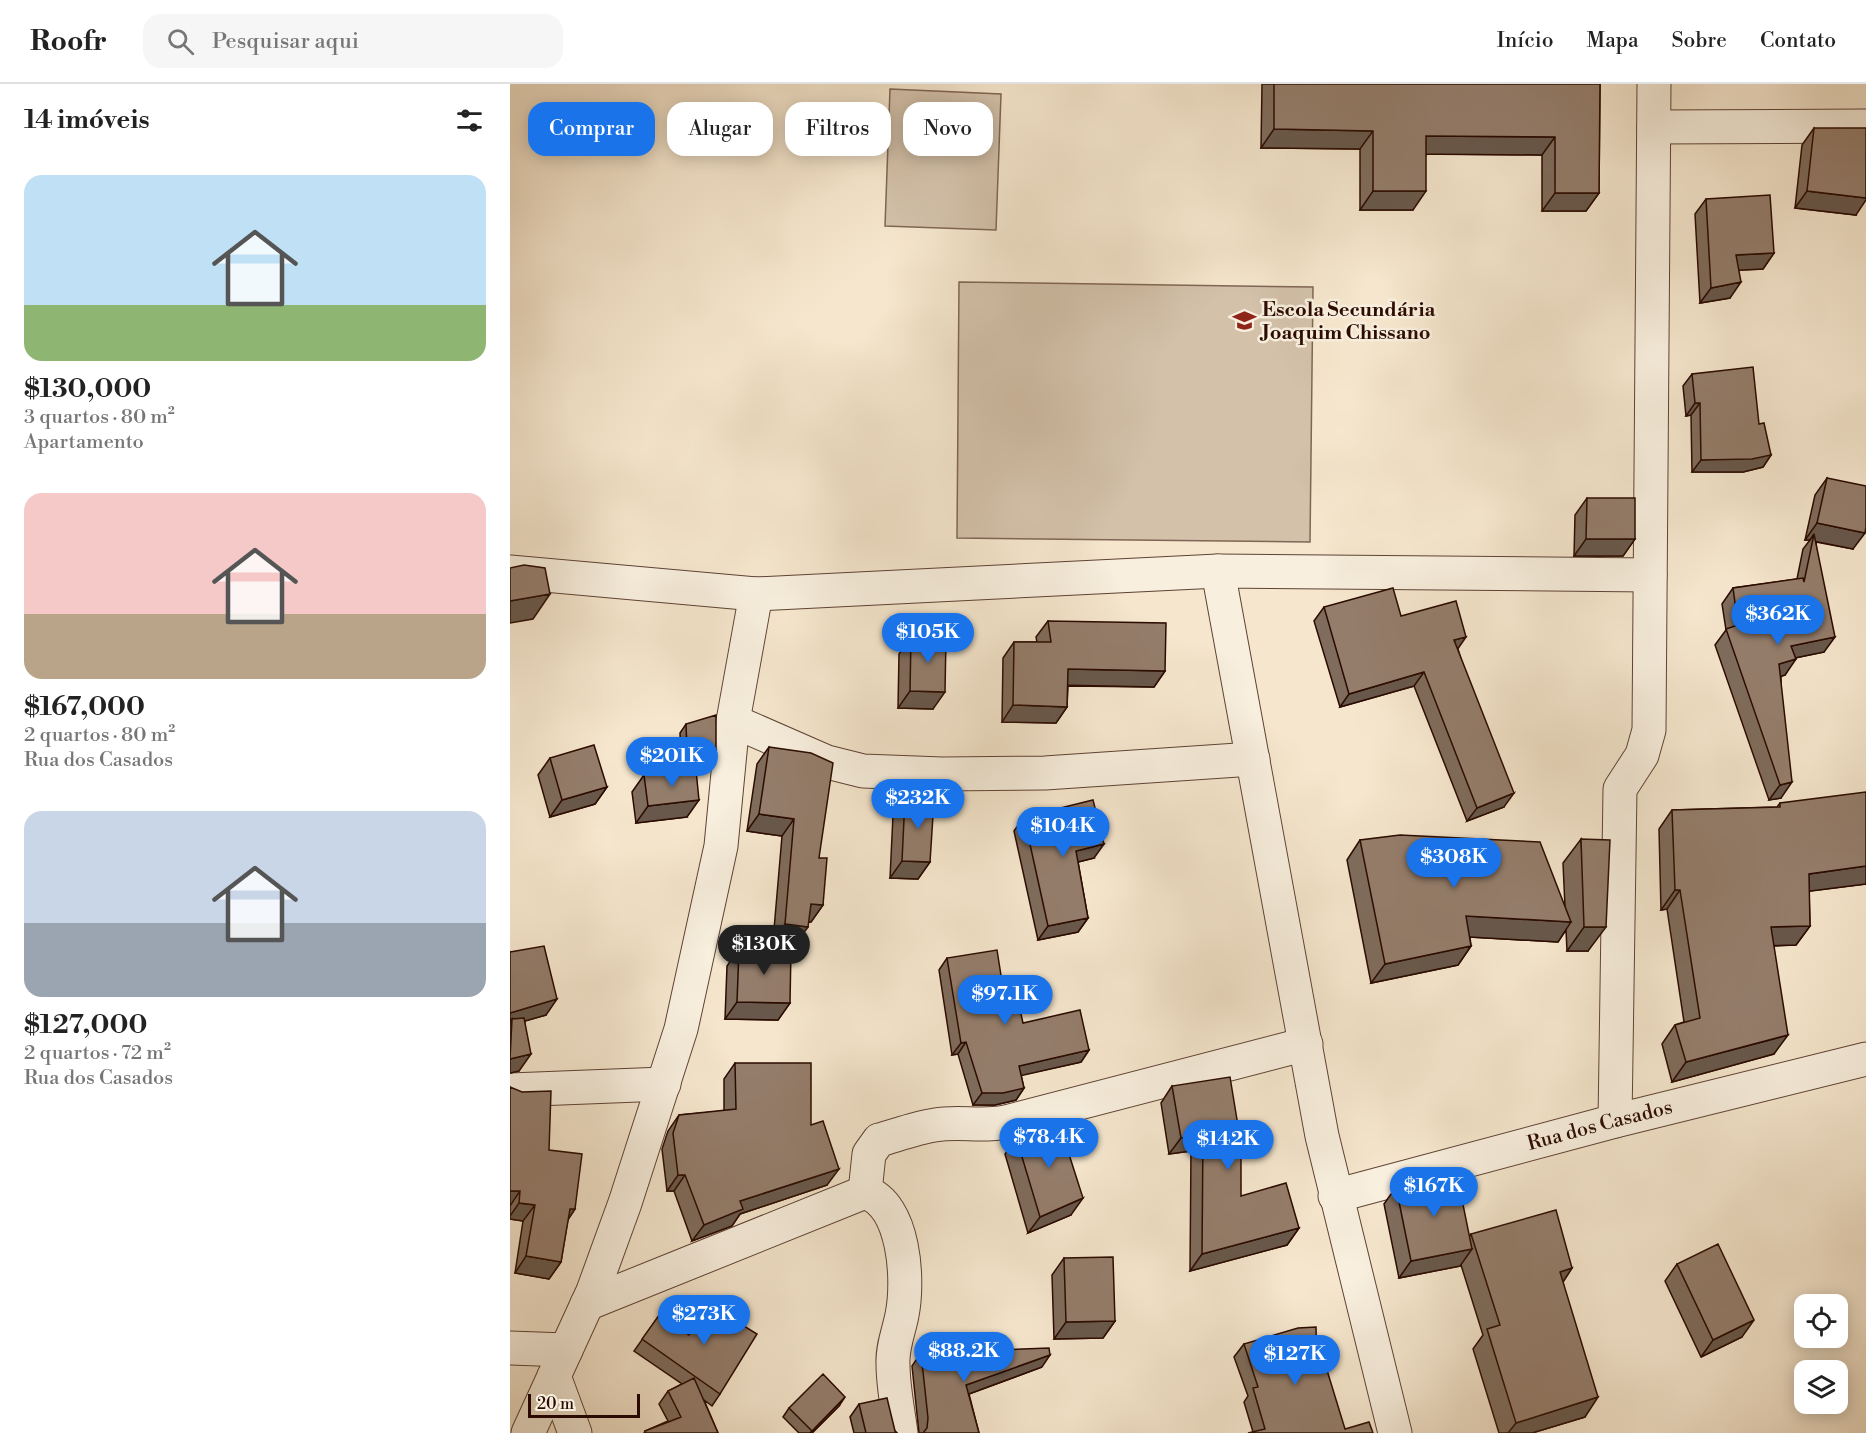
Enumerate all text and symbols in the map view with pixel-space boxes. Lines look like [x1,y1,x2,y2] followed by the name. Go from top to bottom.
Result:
[143,14,563,68] search box
[30,24,107,59] text: Roofr
[164,25,197,58] icon: search
[212,28,359,55] text: Pesquisar aqui
[1497,28,1554,54] text: Início
[1587,28,1639,54] text: Mapa
[1672,28,1727,54] text: Sobre
[1760,28,1836,54] text: Contato
[528,102,655,156] chip: Comprar
[667,102,773,156] chip: Alugar
[785,102,891,156] chip: Filtros
[903,102,993,156] chip: Novo
[24,104,150,136] text: 14 imóveis
[453,104,486,137] icon: filters
[201,214,309,322] icon: home
[1259,298,1436,346] place label: Escola Secundária Joaquim Chissano
[1231,308,1257,334] school or university icon: Escola Secundária Joaquim Chissano
[24,373,151,405] text: $130,000
[24,405,175,430] text: 3 quartos · 80 m²
[24,430,144,455] text: Apartamento
[201,532,309,640] icon: home
[1736,595,1820,646] pin: $362K
[1745,602,1811,627] text: $362K
[886,613,970,664] pin: $105K
[896,620,960,645] text: $105K
[24,691,145,723] text: $167,000
[24,723,175,748] text: 2 quartos · 80 m²
[630,737,714,788] pin: $201K
[640,744,704,769] text: $201K
[24,748,173,773] text: Rua dos Casados
[876,779,960,830] pin: $232K
[885,786,951,811] text: $232K
[1021,807,1105,858] pin: $104K
[1031,814,1096,839] text: $104K
[1412,838,1496,889] pin: $308K
[1420,845,1488,870] text: $308K
[201,850,309,958] icon: home
[722,925,806,976] pin: $130K
[732,932,796,957] text: $130K
[956,975,1054,1026] pin: $97.1K
[972,982,1038,1007] text: $97.1K
[24,1009,147,1041] text: $127,000
[24,1041,171,1066] text: 2 quartos · 72 m²
[24,1066,173,1091] text: Rua dos Casados
[1524,1095,1675,1156] street label: Rua dos Casados
[1000,1118,1098,1169] pin: $78.4K
[1186,1120,1270,1171] pin: $142K
[1013,1125,1085,1150] text: $78.4K
[1197,1127,1259,1152] text: $142K
[1392,1167,1476,1218] pin: $167K
[1404,1174,1464,1199] text: $167K
[1794,1294,1848,1414] map controls
[1794,1294,1848,1348] button: locate
[662,1295,746,1346] pin: $273K
[672,1302,736,1327] text: $273K
[915,1332,1013,1383] pin: $88.2K
[1253,1335,1337,1386] pin: $127K
[928,1339,1000,1364] text: $88.2K
[1264,1342,1326,1367] text: $127K
[1794,1360,1848,1414] button: layers
[528,1391,640,1418] scale bar
[537,1394,574,1414] text: 20 m

